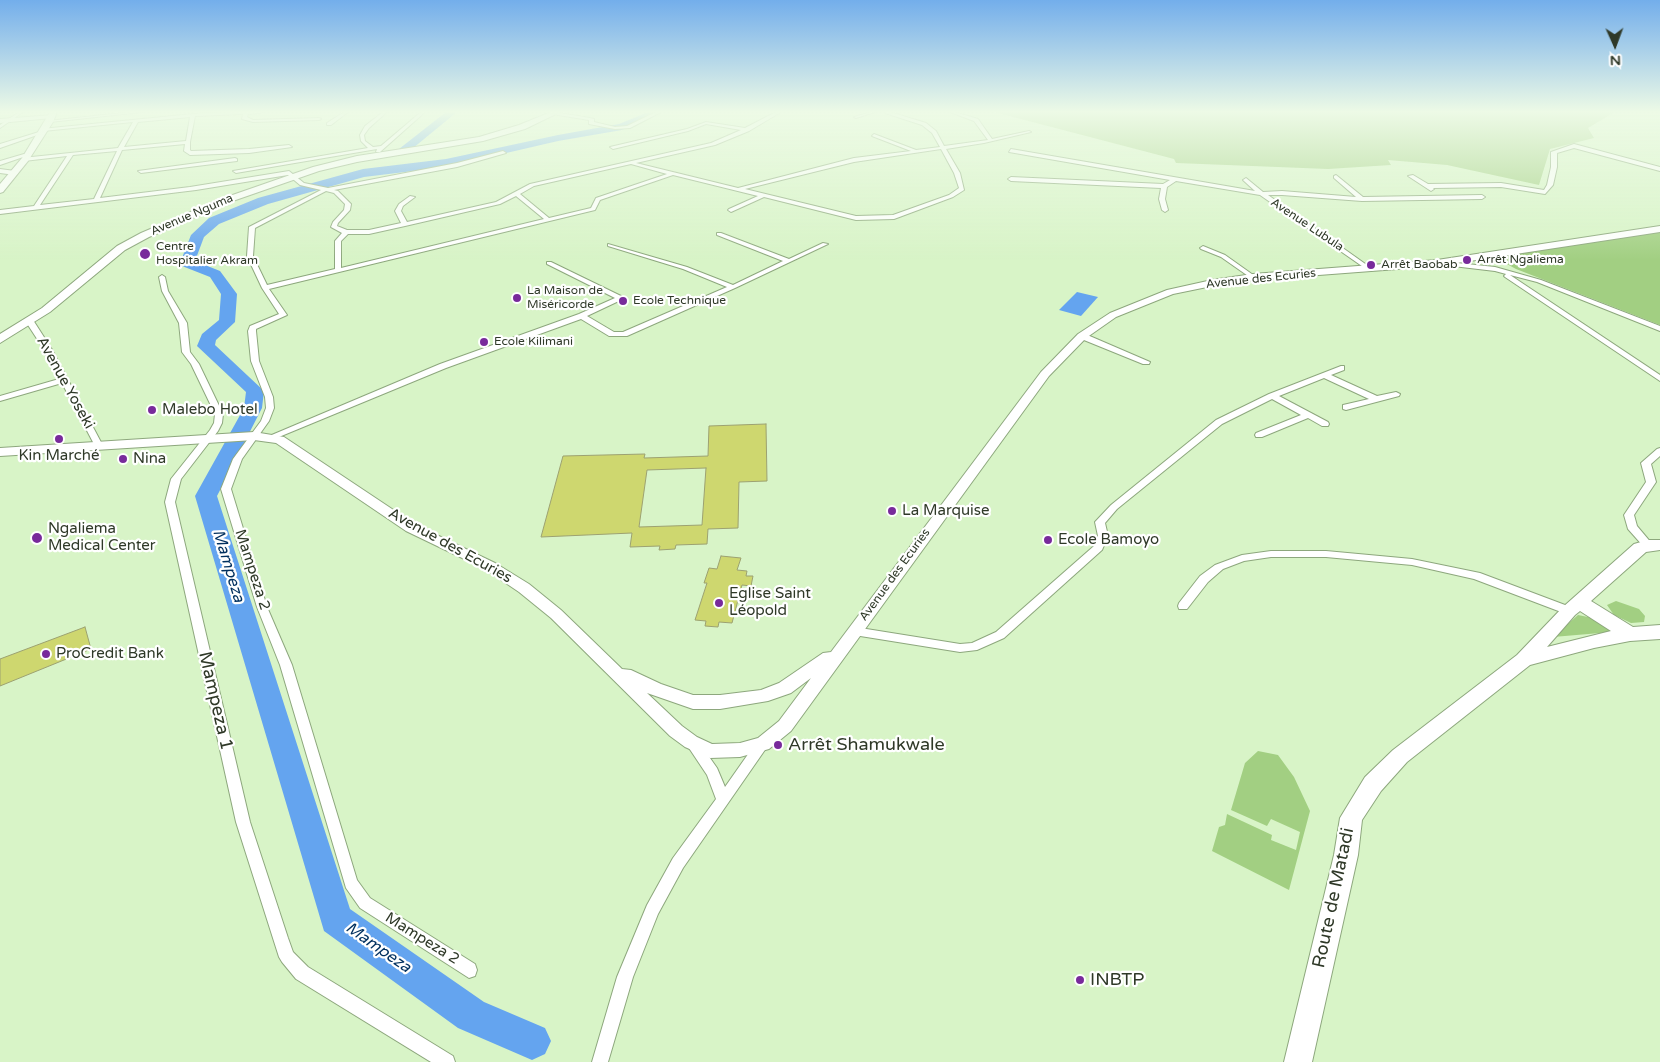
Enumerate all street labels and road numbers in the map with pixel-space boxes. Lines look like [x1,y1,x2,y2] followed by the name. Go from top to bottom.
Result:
[149,191,235,239] street label: Avenue Nguma
[1268,195,1346,255] street label: Avenue Lubula
[1205,266,1317,292] street label: Avenue des Ecuries
[32,334,98,432] street label: Avenue Yoseki
[385,505,515,587] street label: Avenue des Ecuries
[857,526,933,624] street label: Avenue des Ecuries
[230,527,274,613] street label: Mampeza 2
[193,650,237,752] street label: Mampeza 1
[1309,826,1359,970] street label: Route de Matadi
[382,909,462,969] street label: Mampeza 2

